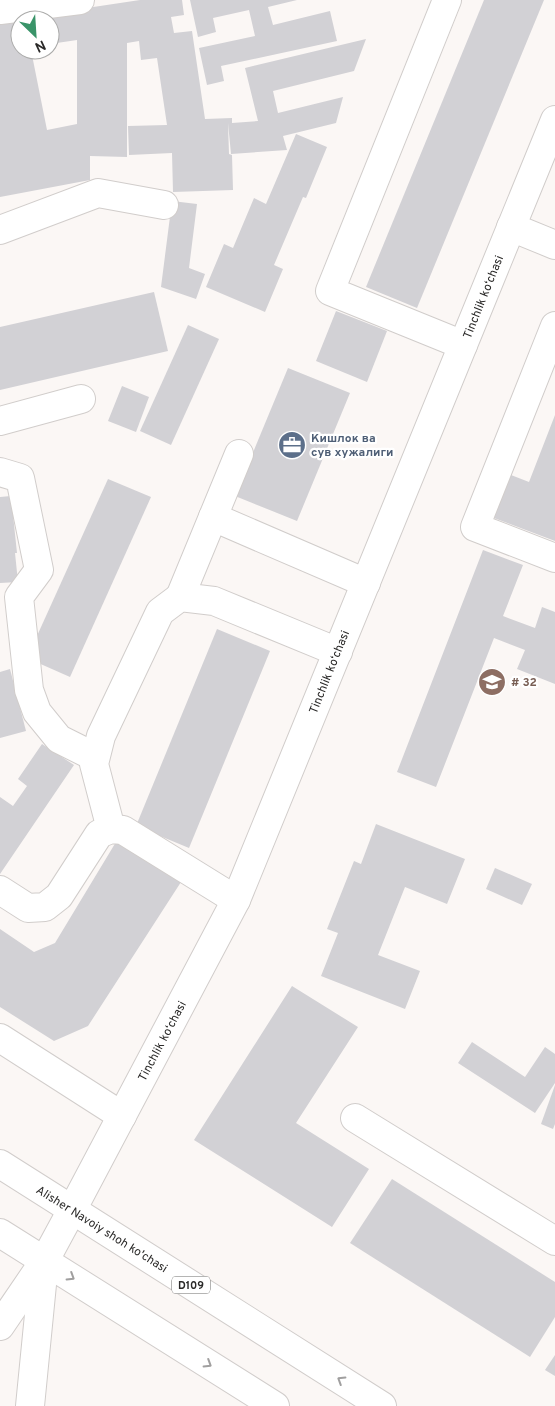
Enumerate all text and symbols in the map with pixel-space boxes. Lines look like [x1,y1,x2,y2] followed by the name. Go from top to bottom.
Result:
[10,10,60,60] north arrow
[32,36,48,55] text: N
[460,253,508,341] street label: Tinchlik kо‘chasi
[277,430,307,460] office icon: Кишлок ва сув хужалиги
[311,431,393,461] place label: Кишлок ва сув хужалиги
[306,628,354,716] street label: Tinchlik kо‘chasi
[477,667,507,697] school or university icon: # 32
[511,675,537,691] place label: # 32
[135,999,191,1084] street label: Tinchlik kо‘chasi
[33,1183,170,1277] street label: Alisher Navoiy shoh ko'chasi
[66,1270,75,1280] one-way arrow
[172,1276,210,1294] road number: D109
[203,1357,212,1367] one-way arrow
[337,1377,346,1386] one-way arrow

